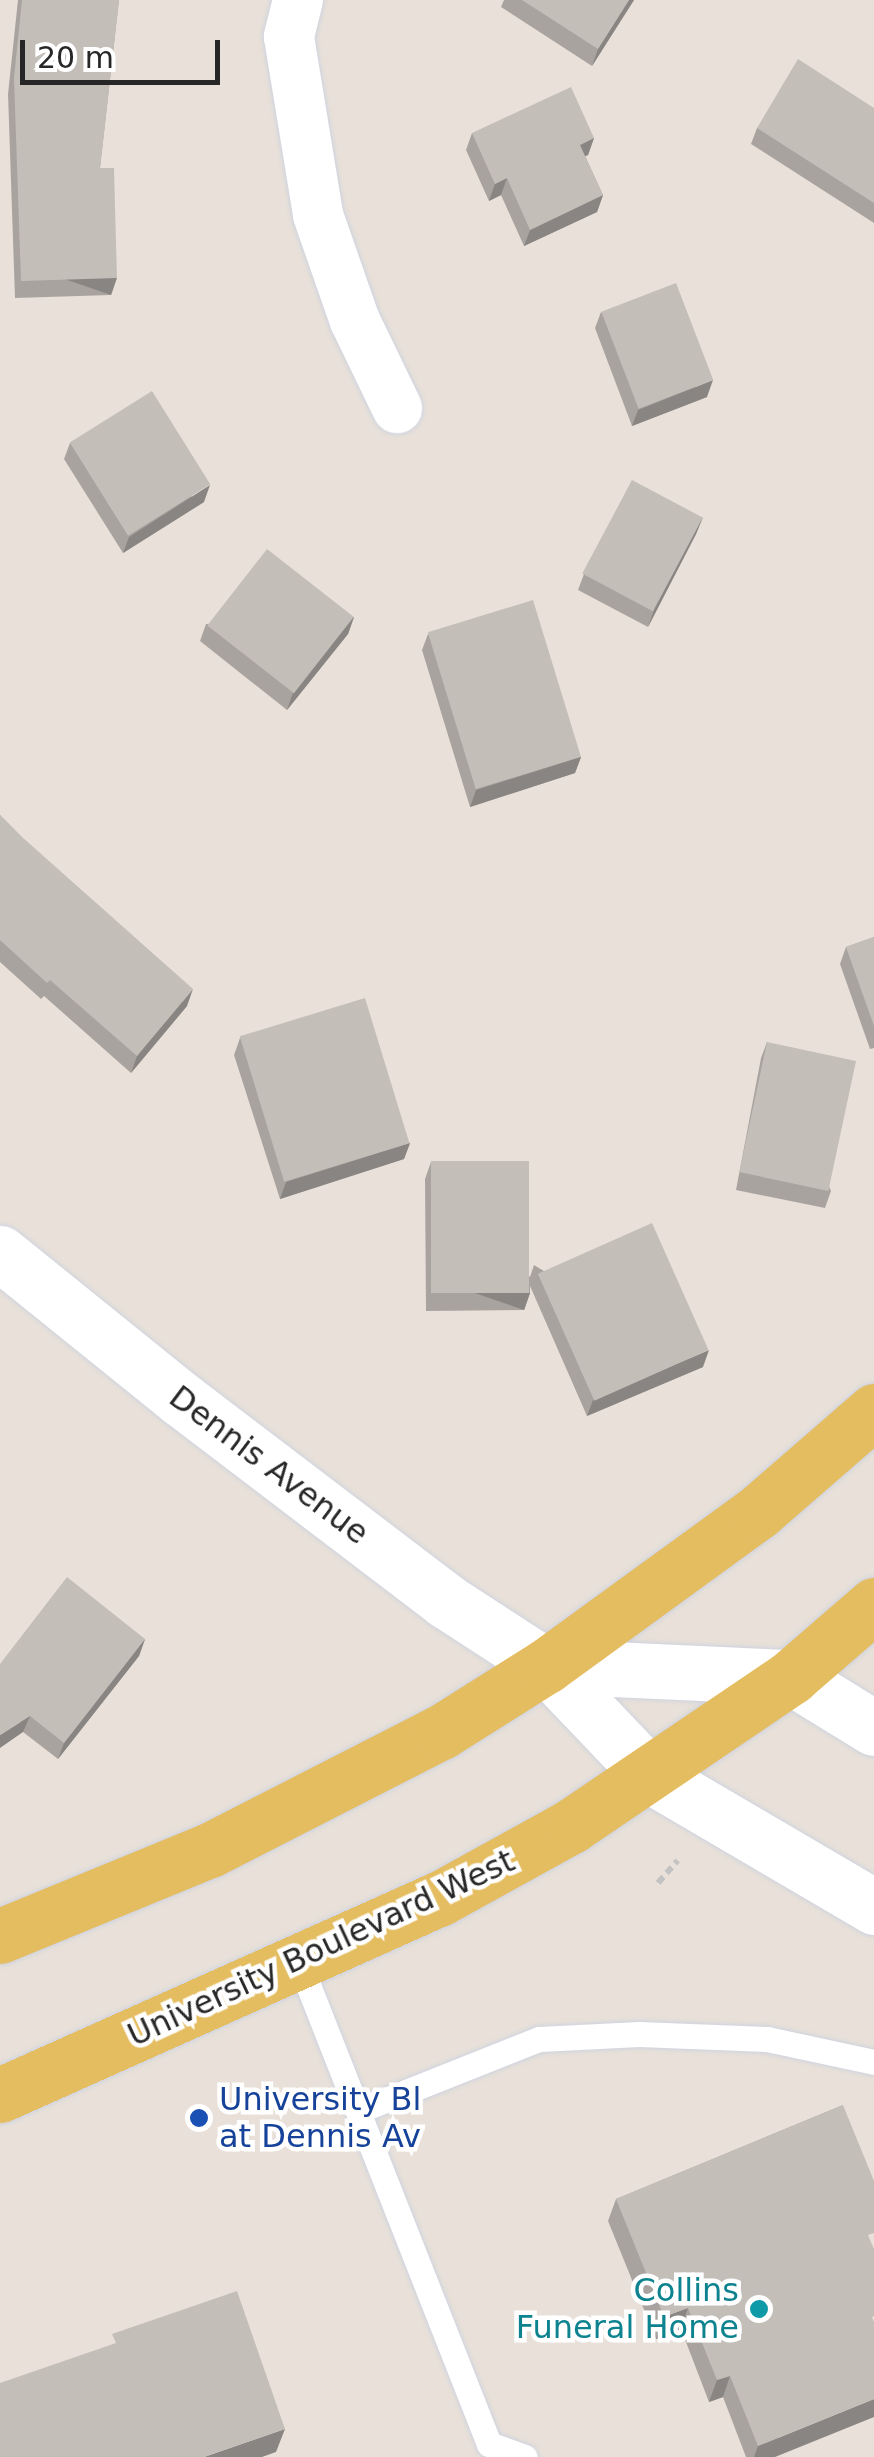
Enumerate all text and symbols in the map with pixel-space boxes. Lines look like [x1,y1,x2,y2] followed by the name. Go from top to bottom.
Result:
[25,20,225,82] scale bar
[37,40,114,75] text: 20 m
[162,1378,376,1552] street label: Dennis Avenue
[122,1841,520,2055] street label: University Boulevard West
[219,2081,421,2156] place label: University Bl at Dennis Av
[188,2107,210,2129] marker: University Bl at Dennis Av
[516,2272,739,2347] place label: Collins Funeral Home
[748,2298,770,2320] marker: Collins Funeral Home

